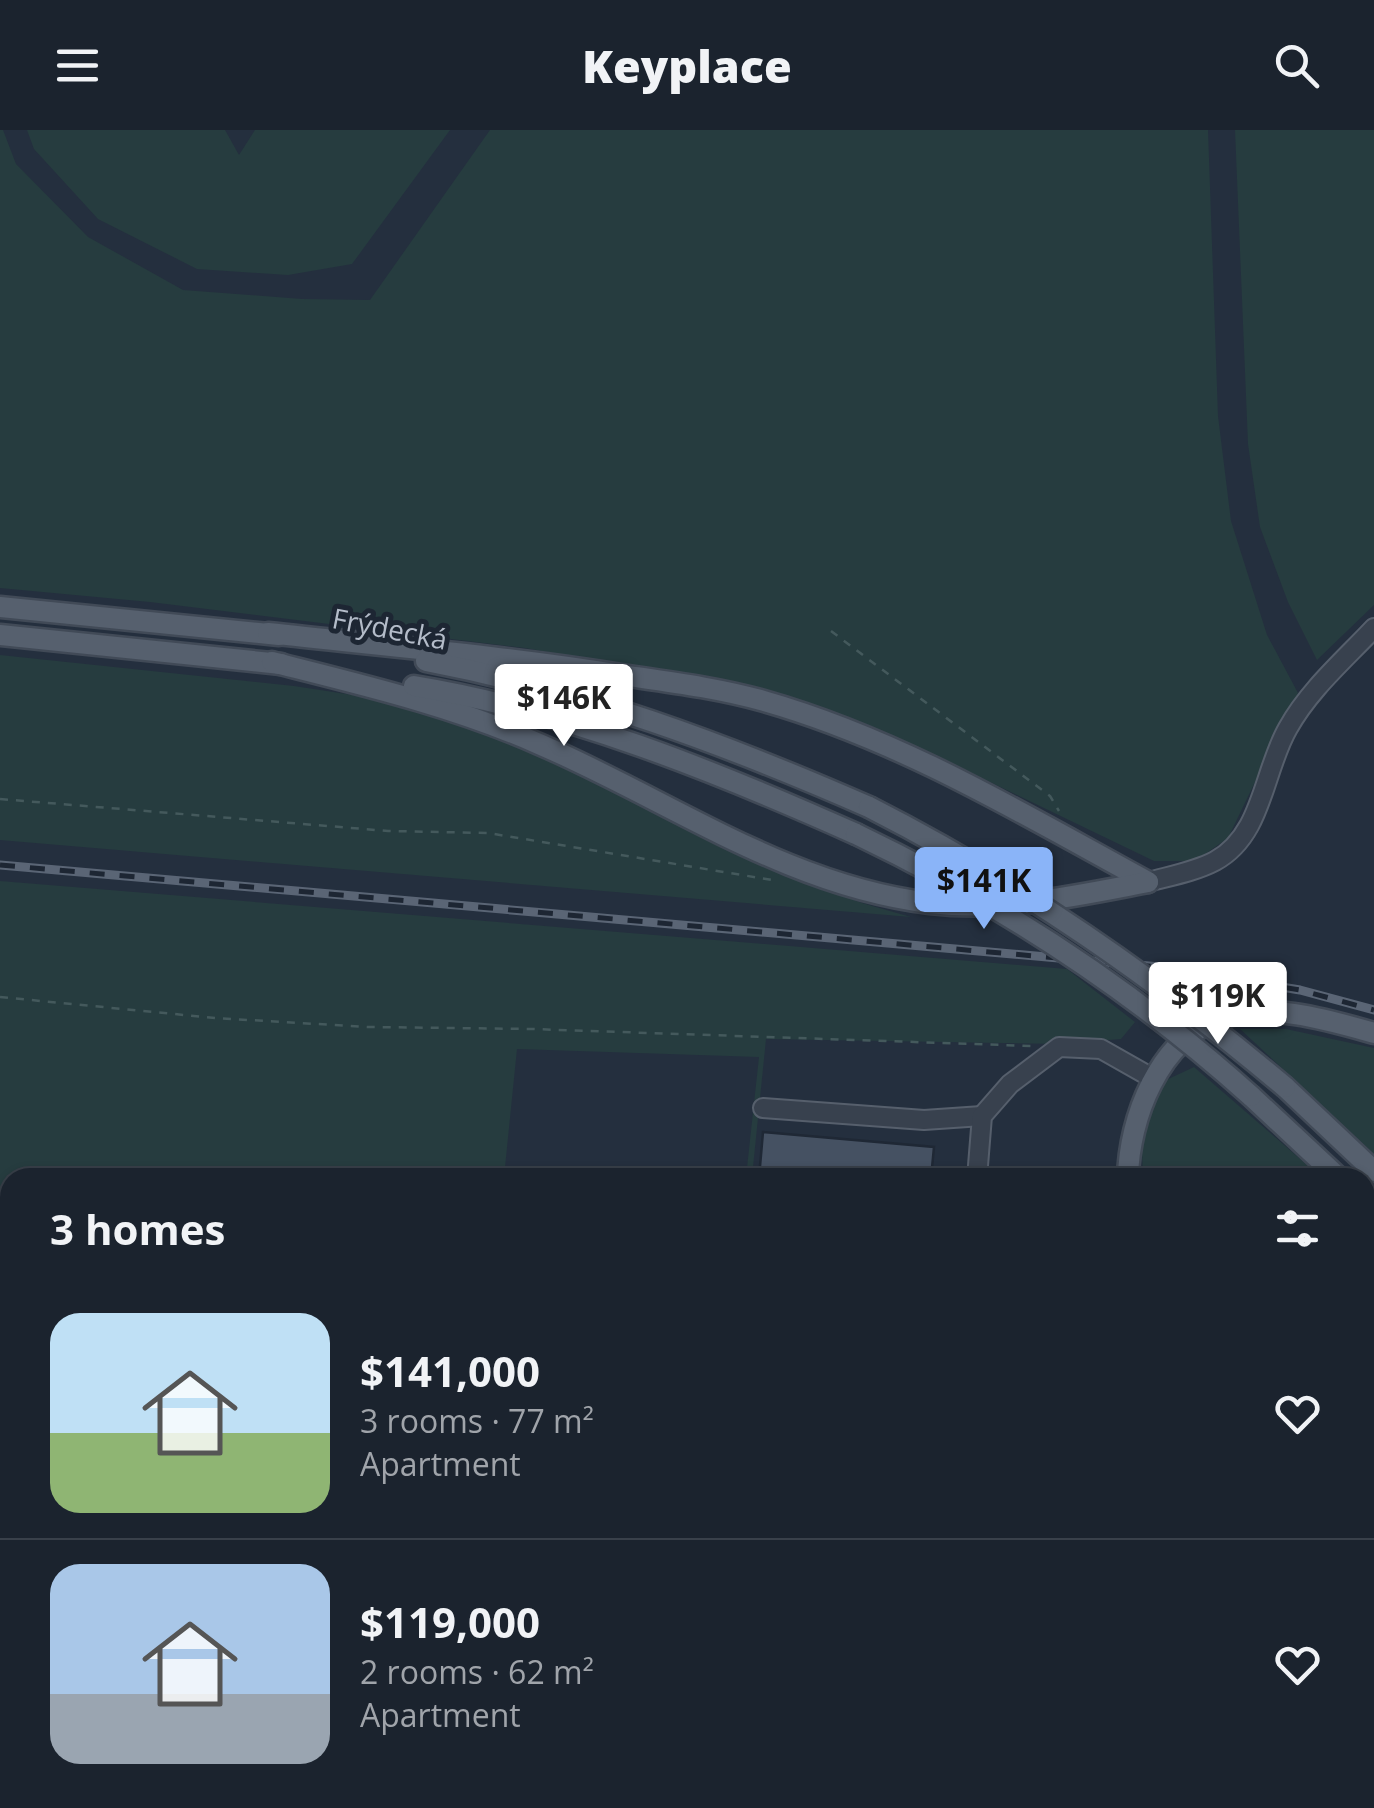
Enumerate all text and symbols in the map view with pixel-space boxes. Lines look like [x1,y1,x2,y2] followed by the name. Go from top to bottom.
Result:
[582,35,792,96] text: Keyplace
[50,38,105,93] icon: menu
[1269,38,1324,93] icon: search
[329,598,451,658] street label: Frýdecká
[494,664,634,749] pin: $146K
[517,675,611,718] text: $146K
[914,847,1054,932] pin: $141K
[937,858,1031,901] text: $141K
[1148,962,1288,1047] pin: $119K
[1171,973,1265,1016] text: $119K
[50,1200,225,1257] text: 3 homes
[1270,1201,1325,1256] icon: filters
[360,1342,540,1399] text: $141,000
[130,1353,250,1473] icon: home
[1270,1386,1325,1441] icon: heart
[360,1399,594,1442] text: 3 rooms · 77 m²
[360,1442,521,1485] text: Apartment
[360,1593,540,1650] text: $119,000
[130,1604,250,1724] icon: home
[1270,1637,1325,1692] icon: heart
[360,1650,594,1693] text: 2 rooms · 62 m²
[360,1693,521,1736] text: Apartment

